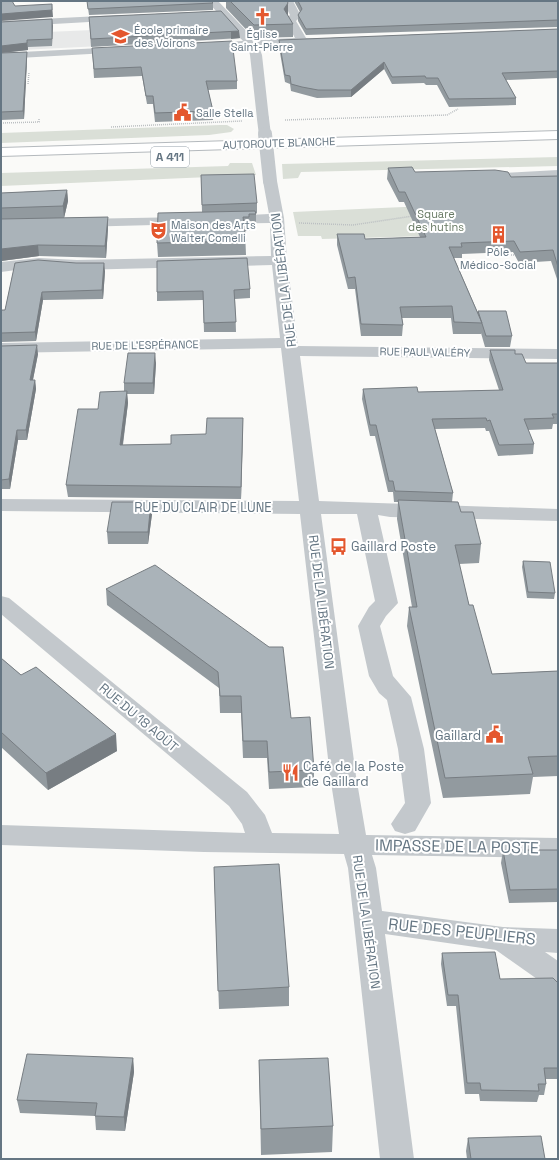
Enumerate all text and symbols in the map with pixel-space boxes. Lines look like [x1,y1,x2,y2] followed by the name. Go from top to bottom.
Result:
[252,6,272,26] church icon: Église Saint-Pierre
[134,23,208,50] place label: École primaire des Voirons
[111,26,131,46] school or university icon: École primaire des Voirons
[231,27,293,54] place label: Église Saint-Pierre
[173,103,193,123] public building icon: Salle Stella
[196,106,254,120] place label: Salle Stella
[222,134,336,152] street label: AUTOROUTE BLANCHE
[151,147,189,167] road number: A 411
[408,207,464,234] park label: Square des hutins
[267,212,300,348] street label: RUE DE LA LIBÉRATION
[171,218,256,245] place label: Maison des Arts Walter Comelli
[148,221,168,241] theatre icon: Maison des Arts Walter Comelli
[488,224,508,244] building icon: Pôle Médico-Social
[460,245,536,272] place label: Pôle Médico-Social
[91,337,199,353] street label: RUE DE L'ESPÉRANCE
[380,344,471,360] street label: RUE PAUL VALÉRY
[134,499,272,516] street label: RUE DU CLAIR DE LUNE
[305,534,338,670] street label: RUE DE LA LIBÉRATION
[328,536,348,556] bus stop icon: Gaillard Poste
[351,538,436,555] place label: Gaillard Poste
[96,679,182,756] street label: RUE DU 18 AOÛT
[484,725,504,745] public building icon: Gaillard
[435,727,481,744] place label: Gaillard
[303,758,404,790] place label: Café de la Poste de Gaillard
[280,763,300,783] restaurant icon: Café de la Poste de Gaillard
[375,835,539,858] street label: IMPASSE DE LA POSTE
[349,854,384,990] street label: RUE DE LA LIBÉRATION
[387,913,537,950] street label: RUE DES PEUPLIERS

